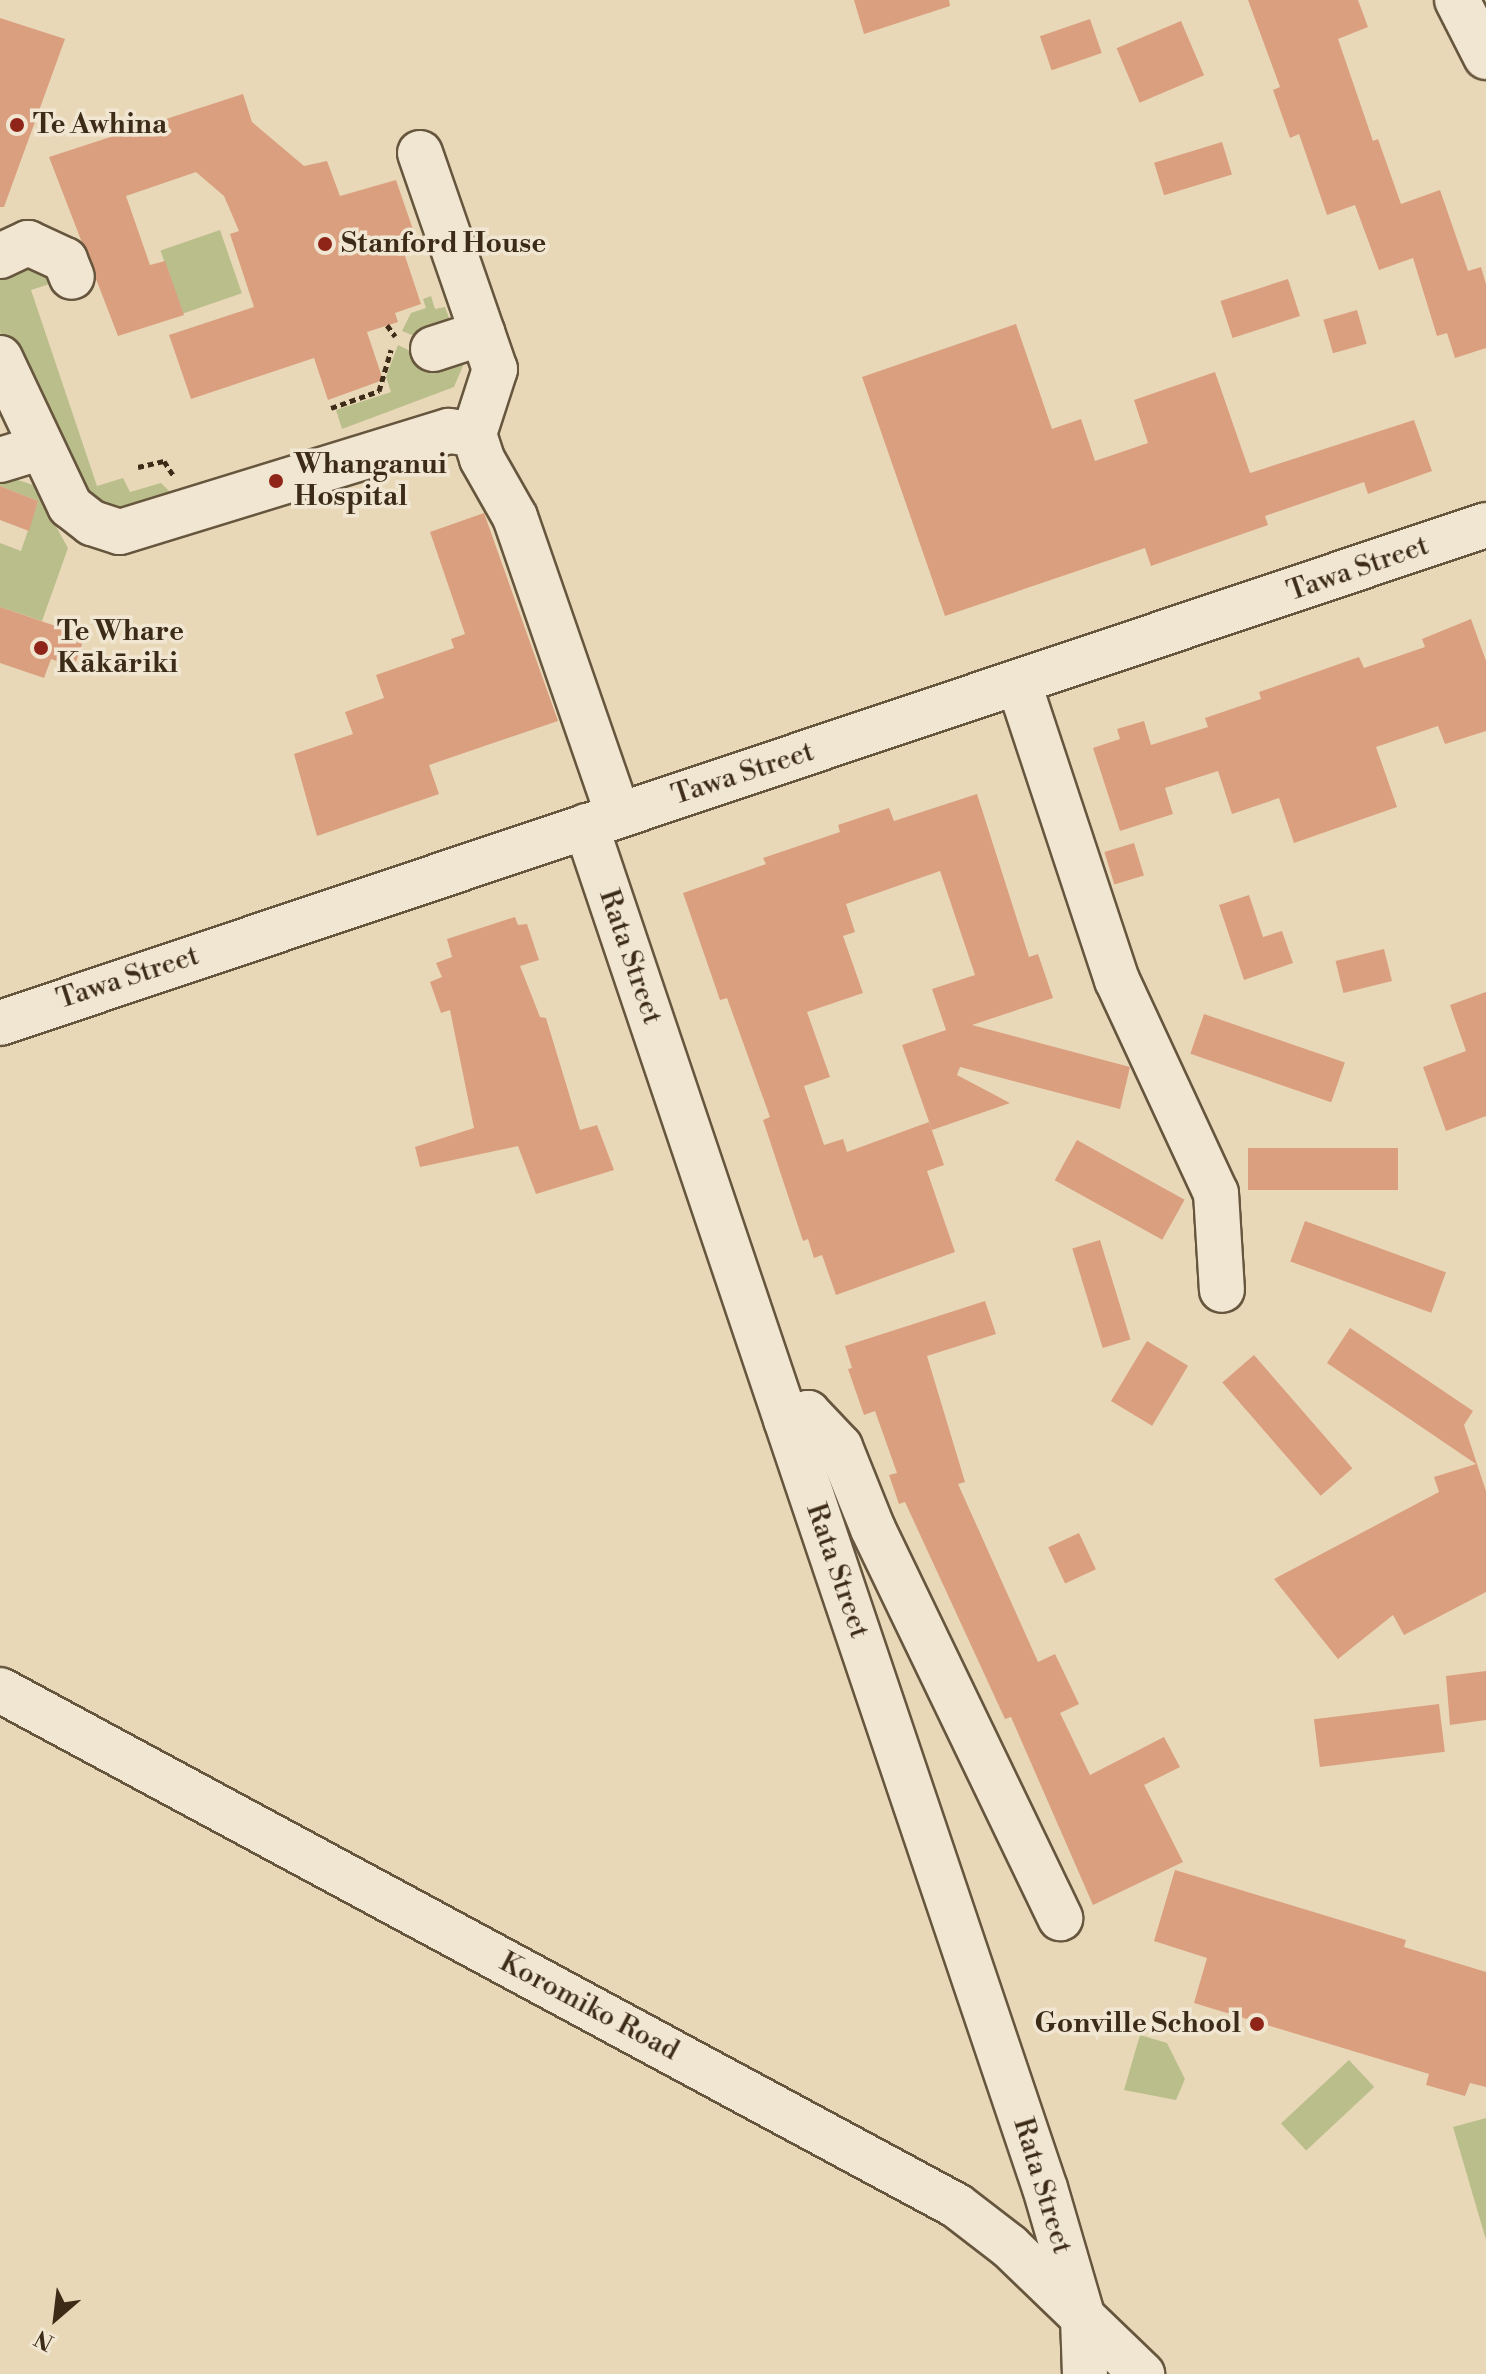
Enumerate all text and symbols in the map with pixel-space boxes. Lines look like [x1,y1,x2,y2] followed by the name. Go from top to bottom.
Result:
[33,108,167,142] place label: Te Awhina
[8,116,26,134] marker: Te Awhina
[341,227,546,261] place label: Stanford House
[316,235,334,253] marker: Stanford House
[294,448,447,514] place label: Whanganui Hospital
[265,470,287,492] marker: Whanganui Hospital
[1283,529,1433,609] street label: Tawa Street
[57,615,184,681] place label: Te Whare Kākāriki
[32,639,50,657] marker: Te Whare Kākāriki
[668,735,818,813] street label: Tawa Street
[591,885,669,1029] street label: Rata Street
[53,939,203,1017] street label: Tawa Street
[798,1499,876,1643] street label: Rata Street
[494,1946,684,2068] street label: Koromiko Road
[1035,2007,1241,2041] place label: Gonville School
[1248,2015,1266,2033] marker: Gonville School
[1005,2114,1079,2258] street label: Rata Street
[16,2278,96,2358] north arrow
[30,2324,59,2356] text: N

